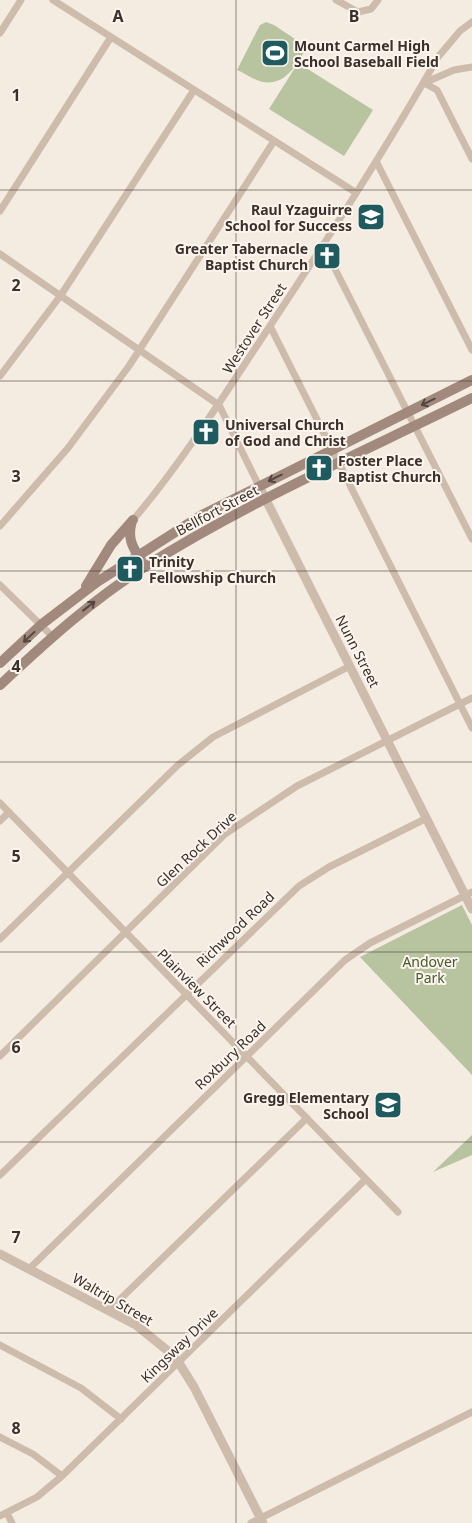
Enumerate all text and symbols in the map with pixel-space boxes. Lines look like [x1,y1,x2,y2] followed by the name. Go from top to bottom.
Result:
[112,5,124,27] text: A
[349,5,359,27] text: B
[294,36,439,71] place label: Mount Carmel High School Baseball Field
[260,38,290,68] sports icon: Mount Carmel High School Baseball Field
[11,84,21,106] text: 1
[225,200,352,235] place label: Raul Yzaguirre School for Success
[356,202,386,232] school or university icon: Raul Yzaguirre School for Success
[175,239,308,274] place label: Greater Tabernacle Baptist Church
[312,241,342,271] church icon: Greater Tabernacle Baptist Church
[11,274,21,296] text: 2
[218,279,290,377] street label: Westover Street
[421,397,436,407] one-way arrow
[225,415,346,450] place label: Universal Church of God and Christ
[191,417,221,447] church icon: Universal Church of God and Christ
[338,451,441,486] place label: Foster Place Baptist Church
[304,453,334,483] church icon: Foster Place Baptist Church
[11,465,21,487] text: 3
[268,473,283,483] one-way arrow
[172,480,262,540] street label: Bellfort Street
[149,552,276,587] place label: Trinity Fellowship Church
[115,554,145,584] church icon: Trinity Fellowship Church
[82,601,95,612] one-way arrow
[332,611,384,691] street label: Nunn Street
[22,631,35,642] one-way arrow
[11,655,21,677] text: 4
[152,807,240,891] street label: Glen Rock Drive
[11,845,21,867] text: 5
[192,887,278,971] street label: Richwood Road
[153,944,241,1032] street label: Plainview Street
[402,952,458,987] park label: Andover Park
[190,1016,270,1094] street label: Roxbury Road
[11,1036,21,1058] text: 6
[243,1088,369,1123] place label: Gregg Elementary School
[373,1090,403,1120] school or university icon: Gregg Elementary School
[11,1226,21,1248] text: 7
[69,1268,157,1330] street label: Waltrip Street
[136,1303,222,1387] street label: Kingsway Drive
[11,1417,21,1439] text: 8

